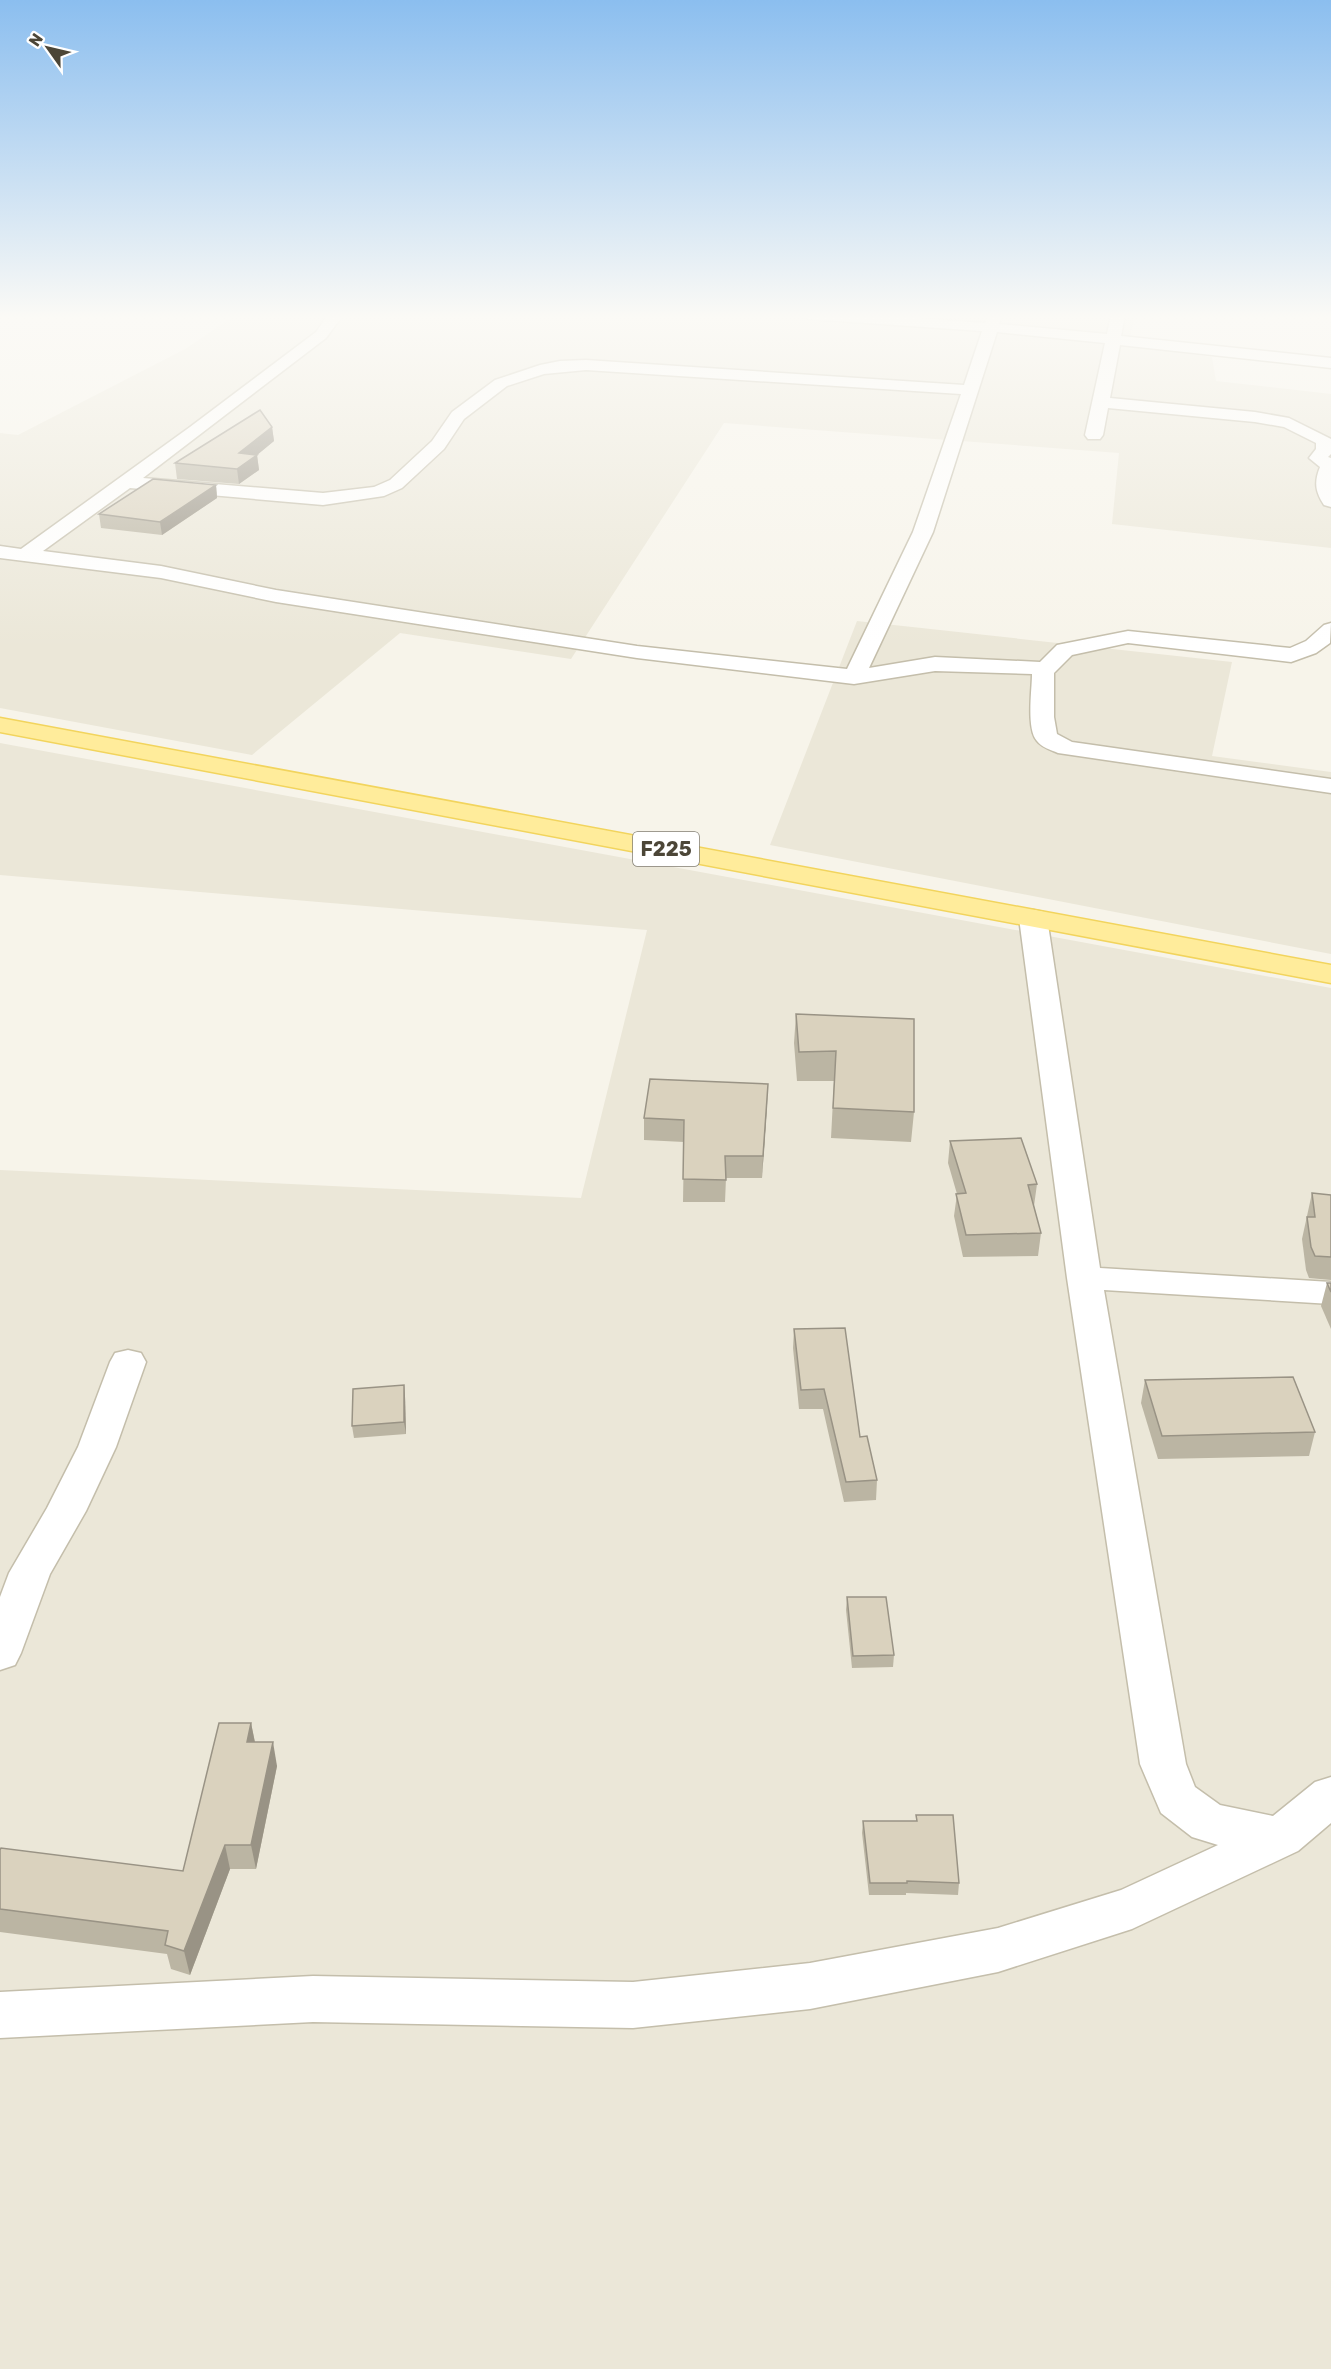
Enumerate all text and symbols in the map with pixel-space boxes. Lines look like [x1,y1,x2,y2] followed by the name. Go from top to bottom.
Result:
[18,18,78,78] north arrow
[25,30,47,50] text: N
[633,832,699,866] road number: F225

